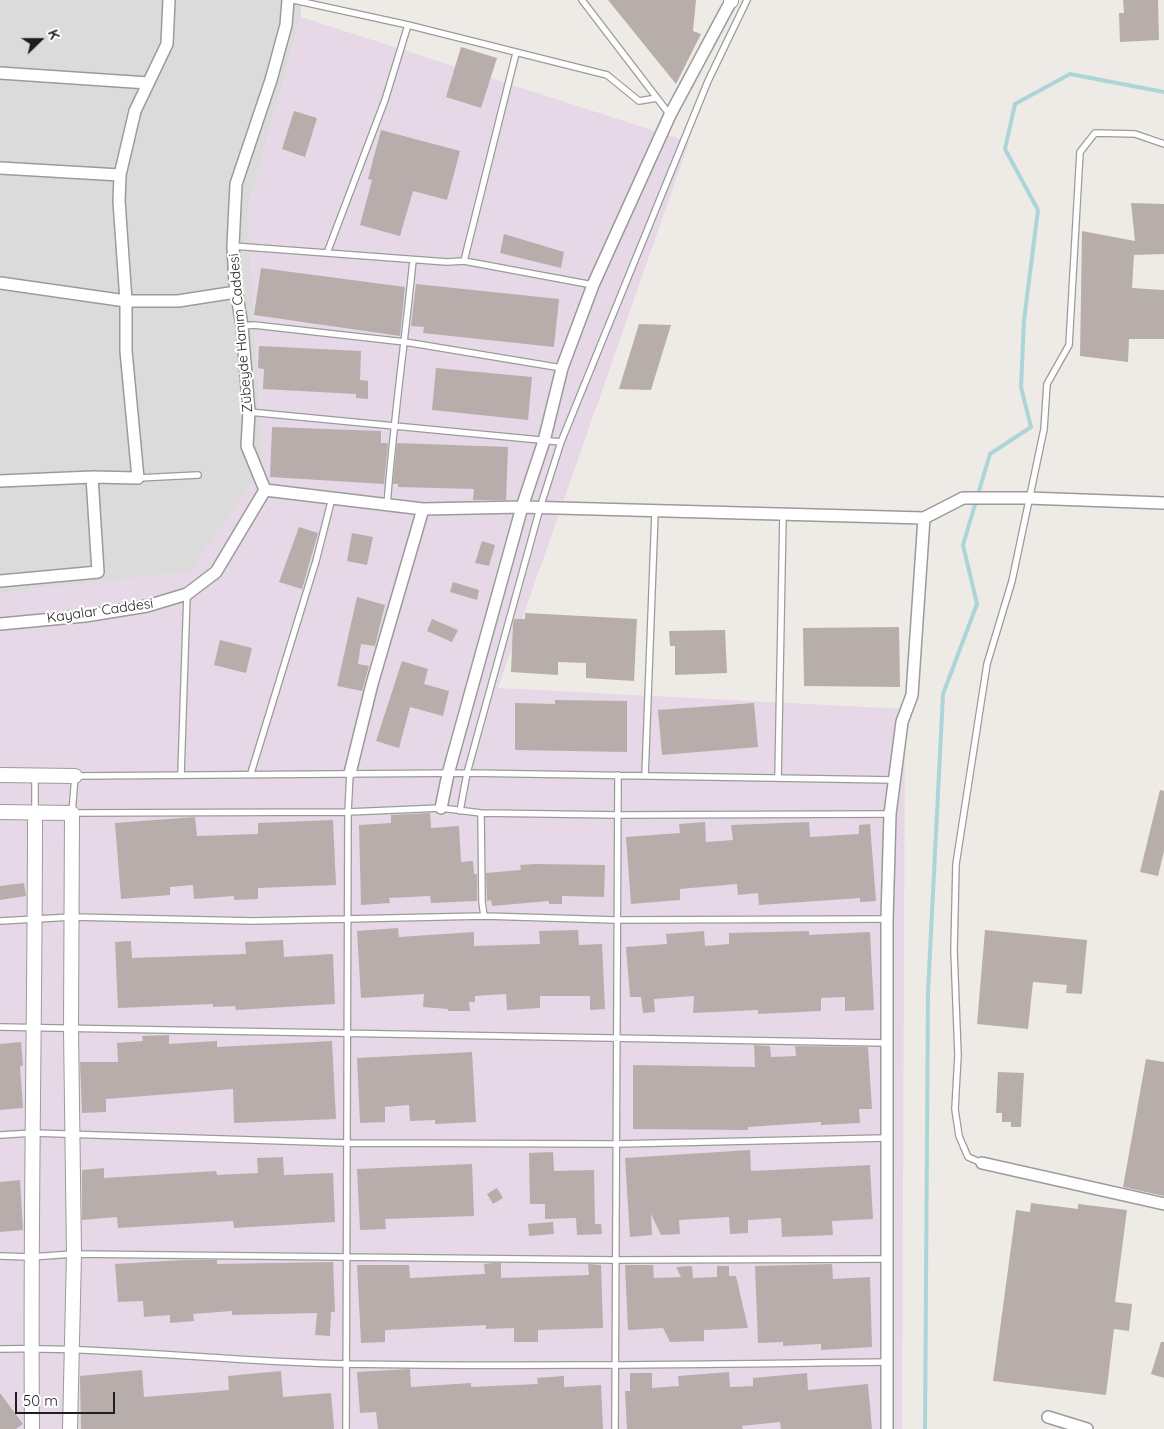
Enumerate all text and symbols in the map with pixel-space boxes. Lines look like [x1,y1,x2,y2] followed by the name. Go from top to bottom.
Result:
[15,15,65,65] north arrow
[44,27,64,42] text: K
[226,253,256,413] street label: Zübeyde Hanım Caddesi
[46,595,154,627] street label: Kayalar Caddesi
[18,1382,118,1414] scale bar
[23,1391,58,1410] text: 50 m

